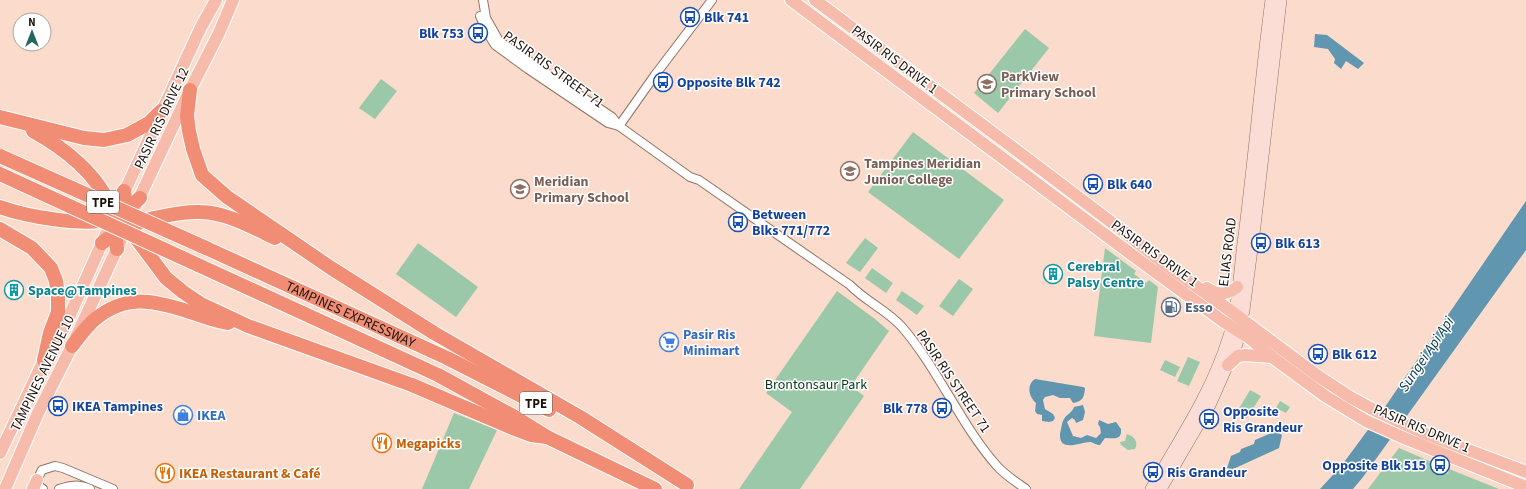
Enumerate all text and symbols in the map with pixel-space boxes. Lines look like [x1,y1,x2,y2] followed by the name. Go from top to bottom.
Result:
[679,6,701,28] bus stop icon: Blk 741
[704,8,749,28] place label: Blk 741
[12,12,52,52] north arrow
[28,15,36,30] text: N
[847,21,942,99] street label: PASIR RIS DRIVE 1
[467,22,489,44] bus stop icon: Blk 753
[419,24,464,44] place label: Blk 753
[499,26,608,113] street label: PASIR RIS STREET 71
[130,64,194,173] street label: PASIR RIS DRIVE 12
[1001,67,1096,103] place label: ParkView Primary School
[652,71,674,93] bus stop icon: Opposite Blk 742
[677,73,781,93] place label: Opposite Blk 742
[976,73,998,95] school or university icon: ParkView Primary School
[864,154,981,190] place label: Tampines Meridian Junior College
[839,160,861,182] school or university icon: Tampines Meridian Junior College
[534,172,629,208] place label: Meridian Primary School
[1082,173,1104,195] bus stop icon: Blk 640
[1107,175,1152,195] place label: Blk 640
[509,178,531,200] school or university icon: Meridian Primary School
[87,191,119,213] road number: TPE
[752,205,830,241] place label: Between Blks 771/772
[727,211,749,233] bus stop icon: Between Blks 771/772
[1107,215,1202,292] street label: PASIR RIS DRIVE 1
[1214,217,1242,288] street label: ELIAS ROAD
[1250,232,1272,254] bus stop icon: Blk 613
[1275,234,1320,254] place label: Blk 613
[1067,257,1144,293] place label: Cerebral Palsy Centre
[1042,263,1064,285] building icon: Cerebral Palsy Centre
[282,277,419,353] street label: TAMPINES EXPRESSWAY
[3,279,25,301] building icon: Space@Tampines
[28,281,137,301] place label: Space@Tampines
[1160,296,1182,318] fuel station icon: Esso
[1185,298,1213,318] place label: Esso
[6,312,80,435] street label: TAMPINES AVENUE 10
[1394,312,1460,396] water label: Sungei Api Api
[683,325,740,361] place label: Pasir Ris Minimart
[911,326,995,437] street label: PASIR RIS STREET 71
[658,331,680,353] supermarket icon: Pasir Ris Minimart
[1307,343,1329,365] bus stop icon: Blk 612
[1332,345,1377,365] place label: Blk 612
[765,375,867,395] park label: Brontonsaur Park
[520,392,552,414] road number: TPE
[47,395,69,417] bus stop icon: IKEA Tampines
[72,397,163,417] place label: IKEA Tampines
[931,397,953,419] bus stop icon: Blk 778
[883,399,928,419] place label: Blk 778
[1370,400,1473,458] street label: PASIR RIS DRIVE 1
[1223,402,1303,438] place label: Opposite Ris Grandeur
[172,404,194,426] shop icon: IKEA
[197,406,226,426] place label: IKEA
[1198,408,1220,430] bus stop icon: Opposite Ris Grandeur
[371,432,393,454] restaurant icon: Megapicks
[396,434,461,454] place label: Megapicks
[1429,454,1451,476] bus stop icon: Opposite Blk 515
[1322,456,1426,476] place label: Opposite Blk 515
[1142,461,1164,483] bus stop icon: Ris Grandeur
[154,462,176,484] restaurant icon: IKEA Restaurant & Café
[1167,463,1247,483] place label: Ris Grandeur
[179,464,321,484] place label: IKEA Restaurant & Café

